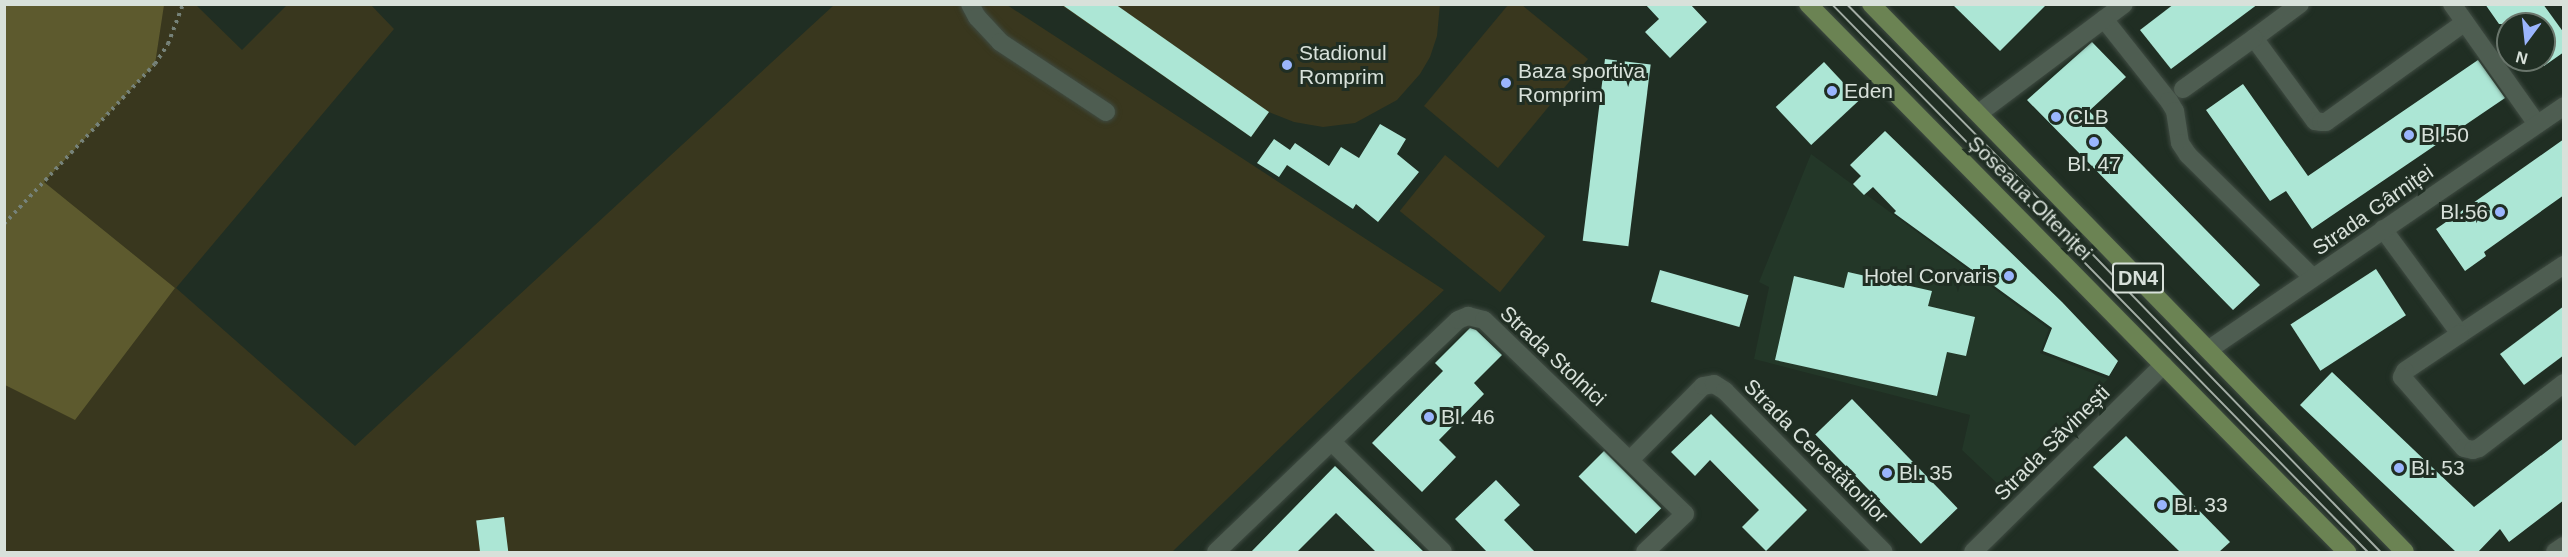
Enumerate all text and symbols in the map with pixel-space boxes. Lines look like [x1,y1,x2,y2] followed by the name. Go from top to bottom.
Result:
[2496,12,2556,72] north arrow
[1299,40,1387,90] place label: Stadionul Romprim
[2514,48,2530,68] text: N
[1280,58,1294,72] marker: Stadionul Romprim
[1518,58,1645,108] place label: Baza sportiva Romprim
[1499,76,1513,90] marker: Baza sportiva Romprim
[1844,78,1893,104] place label: Eden
[1825,84,1839,98] marker: Eden
[2068,104,2109,130] place label: CLB
[2049,110,2063,124] marker: CLB
[2421,122,2469,148] place label: Bl.50
[2402,128,2416,142] marker: Bl.50
[1962,130,2098,266] street label: Șoseaua Olteniței
[2087,135,2101,149] marker: Bl. 47
[2067,151,2121,177] place label: Bl. 47
[2308,159,2438,261] street label: Strada Gârniței
[2440,199,2488,225] place label: Bl.56
[2493,205,2507,219] marker: Bl.56
[2111,261,2165,295] road number: DN4
[1864,263,1997,289] place label: Hotel Corvaris
[2002,269,2016,283] marker: Hotel Corvaris
[1495,301,1611,411] street label: Strada Stolnici
[1739,374,1893,528] street label: Strada Cercetătorilor
[1989,380,2115,506] street label: Strada Săvinești
[1441,404,1495,430] place label: Bl. 46
[1422,410,1436,424] marker: Bl. 46
[2411,455,2465,481] place label: Bl. 53
[1899,460,1953,486] place label: Bl. 35
[2392,461,2406,475] marker: Bl. 53
[1880,466,1894,480] marker: Bl. 35
[2174,492,2228,518] place label: Bl. 33
[2155,498,2169,512] marker: Bl. 33

